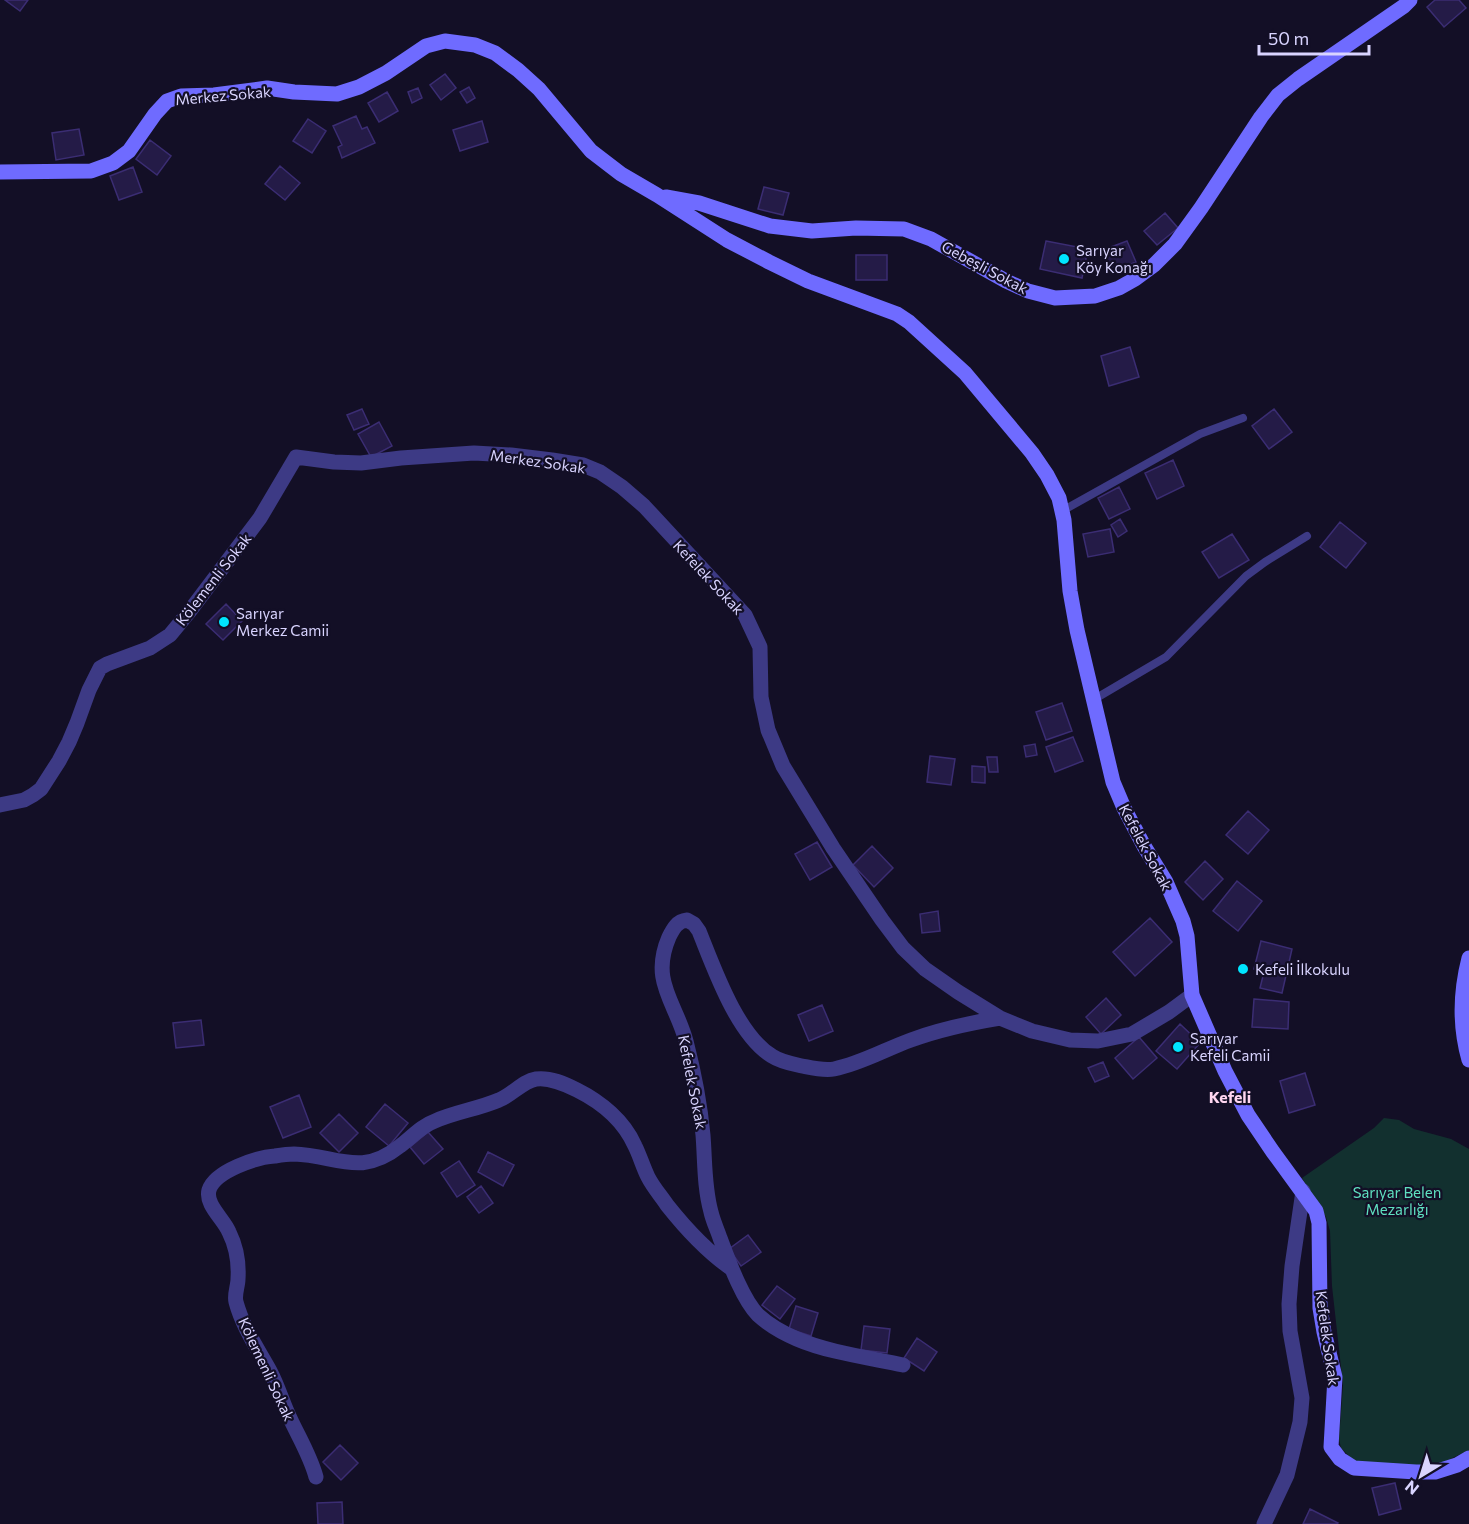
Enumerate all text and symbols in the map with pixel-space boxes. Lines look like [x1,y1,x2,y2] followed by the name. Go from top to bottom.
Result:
[1259,18,1368,56] scale bar
[1268,27,1309,49] text: 50 m
[174,82,272,108] street label: Merkez Sokak
[939,237,1031,297] street label: Gebeşli Sokak
[1076,241,1152,276] place label: Sarıyar Köy Konağı
[1057,252,1071,266] marker: Sarıyar Köy Konağı
[489,445,587,477] street label: Merkez Sokak
[171,529,255,629] street label: Kölemenli Sokak
[670,536,748,618] street label: Kefelek Sokak
[236,604,329,639] place label: Sarıyar Merkez Camii
[217,615,231,629] marker: Sarıyar Merkez Camii
[1116,801,1176,893] street label: Kefelek Sokak
[1255,960,1350,978] place label: Kefeli İlkokulu
[1236,962,1250,976] marker: Kefeli İlkokulu
[1190,1029,1270,1064] place label: Sarıyar Kefeli Camii
[675,1033,711,1131] street label: Kefelek Sokak
[1171,1040,1185,1054] marker: Sarıyar Kefeli Camii
[1209,1087,1251,1106] district label: Kefeli
[1353,1183,1441,1218] park label: Sarıyar Belen Mezarlığı
[1312,1290,1344,1386] street label: Kefelek Sokak
[235,1314,299,1424] street label: Kölemenli Sokak
[1391,1446,1451,1506] north arrow
[1401,1477,1422,1499] text: N

